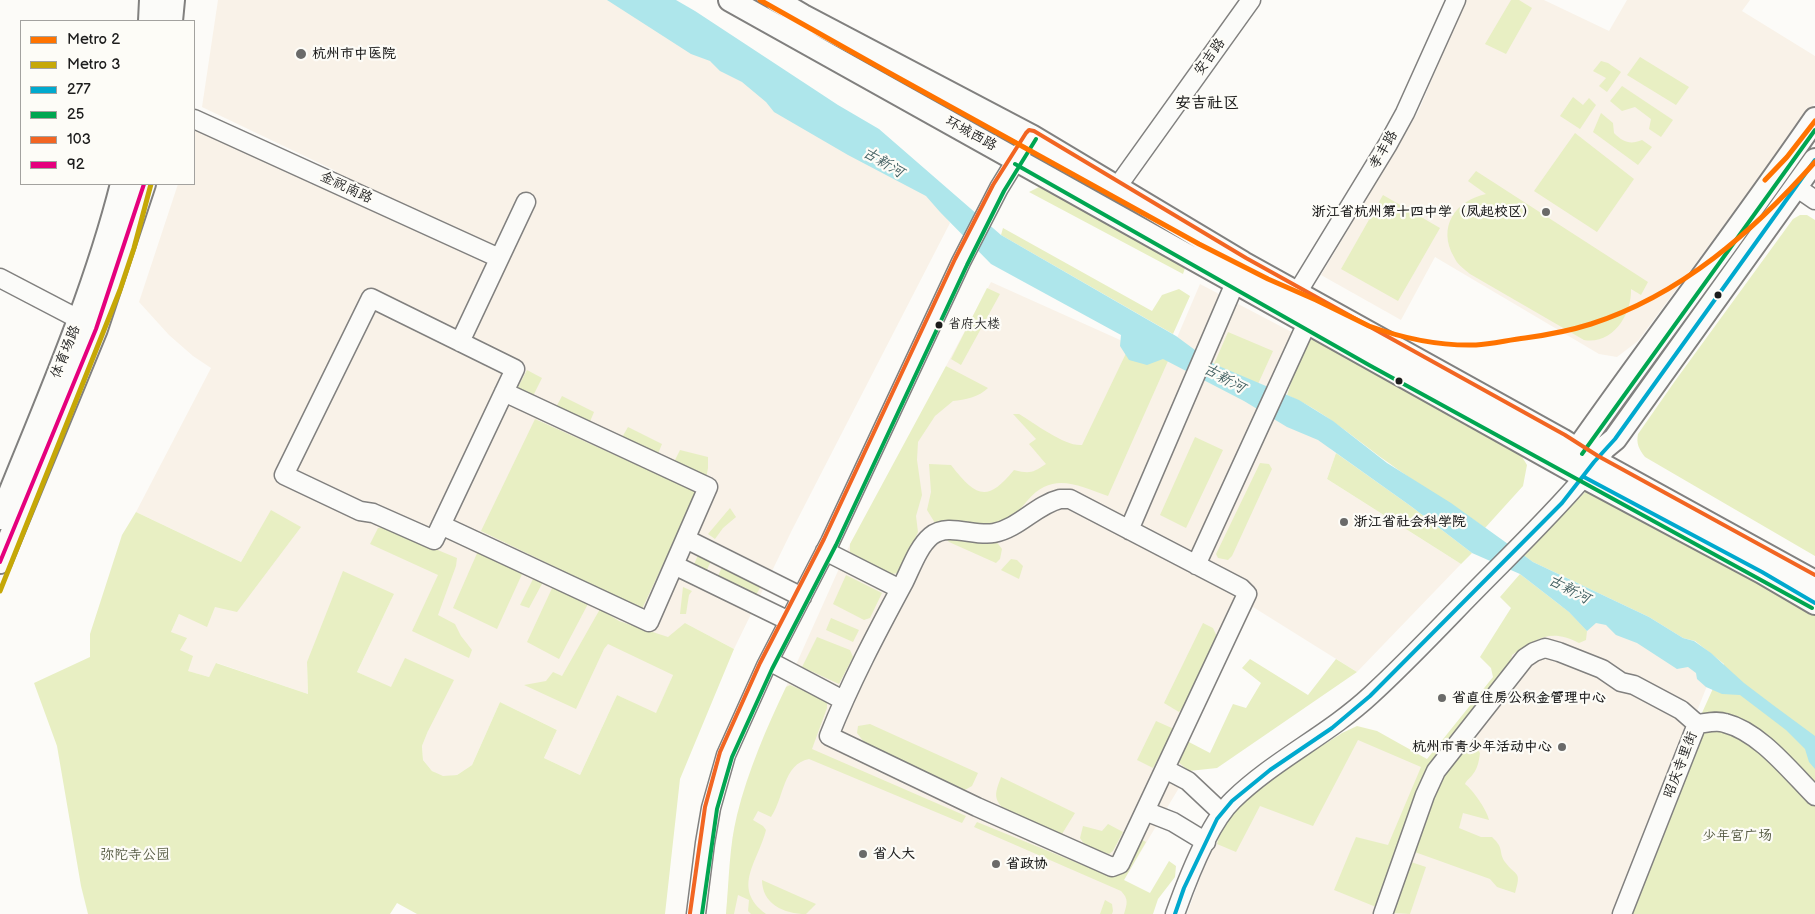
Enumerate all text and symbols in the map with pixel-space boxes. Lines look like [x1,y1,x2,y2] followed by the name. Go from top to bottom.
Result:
[20,20,195,185] legend
[67,30,120,49] text: Metro 2
[1191,35,1229,79] street label: 安吉路
[312,46,396,62] place label: 杭州市中医院
[294,47,308,61] marker: 杭州市中医院
[67,55,120,74] text: Metro 3
[67,80,91,99] text: 277
[1175,94,1239,114] district label: 安吉社区
[67,105,84,124] text: 25
[942,113,1000,155] street label: 环城西路
[1366,128,1402,172] street label: 孝丰路
[67,130,91,149] text: 103
[859,144,907,182] water label: 古新河
[67,155,85,174] text: 92
[317,169,375,207] street label: 金祝南路
[1312,204,1536,220] place label: 浙江省杭州第十四中学（凤起校区）
[1540,206,1552,218] marker: 浙江省杭州第十四中学（凤起校区）
[1713,290,1723,300] unlabelled marker
[948,317,1000,333] place label: 省府大楼
[934,320,944,330] marker: 省府大楼
[48,323,84,381] street label: 体育场路
[1200,360,1248,398] water label: 古新河
[1394,376,1404,386] unlabelled marker
[1354,514,1466,530] place label: 浙江省社会科学院
[1338,516,1350,528] marker: 浙江省社会科学院
[1545,571,1593,609] water label: 古新河
[1452,690,1606,706] place label: 省直住房公积金管理中心
[1436,692,1448,704] marker: 省直住房公积金管理中心
[1661,729,1701,801] street label: 昭庆寺里街
[1412,739,1552,755] place label: 杭州市青少年活动中心
[1556,741,1568,753] marker: 杭州市青少年活动中心
[1702,828,1772,844] park label: 少年宫广场
[873,846,915,862] place label: 省人大
[100,847,170,863] park label: 弥陀寺公园
[857,848,869,860] marker: 省人大
[1006,856,1048,872] place label: 省政协
[990,858,1002,870] marker: 省政协

